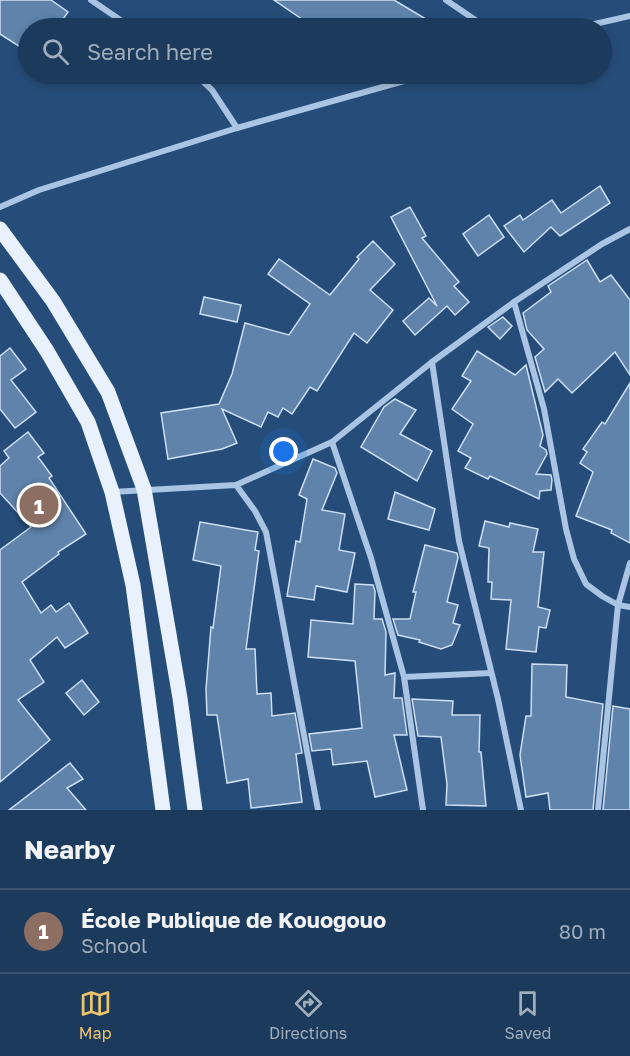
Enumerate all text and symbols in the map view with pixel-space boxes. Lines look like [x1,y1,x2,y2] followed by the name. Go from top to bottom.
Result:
[18,18,612,84] search box
[39,35,72,68] icon: search
[87,38,213,65] text: Search here
[269,437,298,466] your location
[20,482,58,528] pin: 1
[24,834,115,865] text: Nearby
[81,906,386,933] text: École Publique de Kouogouo
[38,919,49,943] text: 1
[559,919,606,943] text: 80 m
[81,933,147,957] text: School
[79,987,112,1043] tab: Map
[269,987,347,1043] tab: Directions
[505,987,551,1043] tab: Saved

